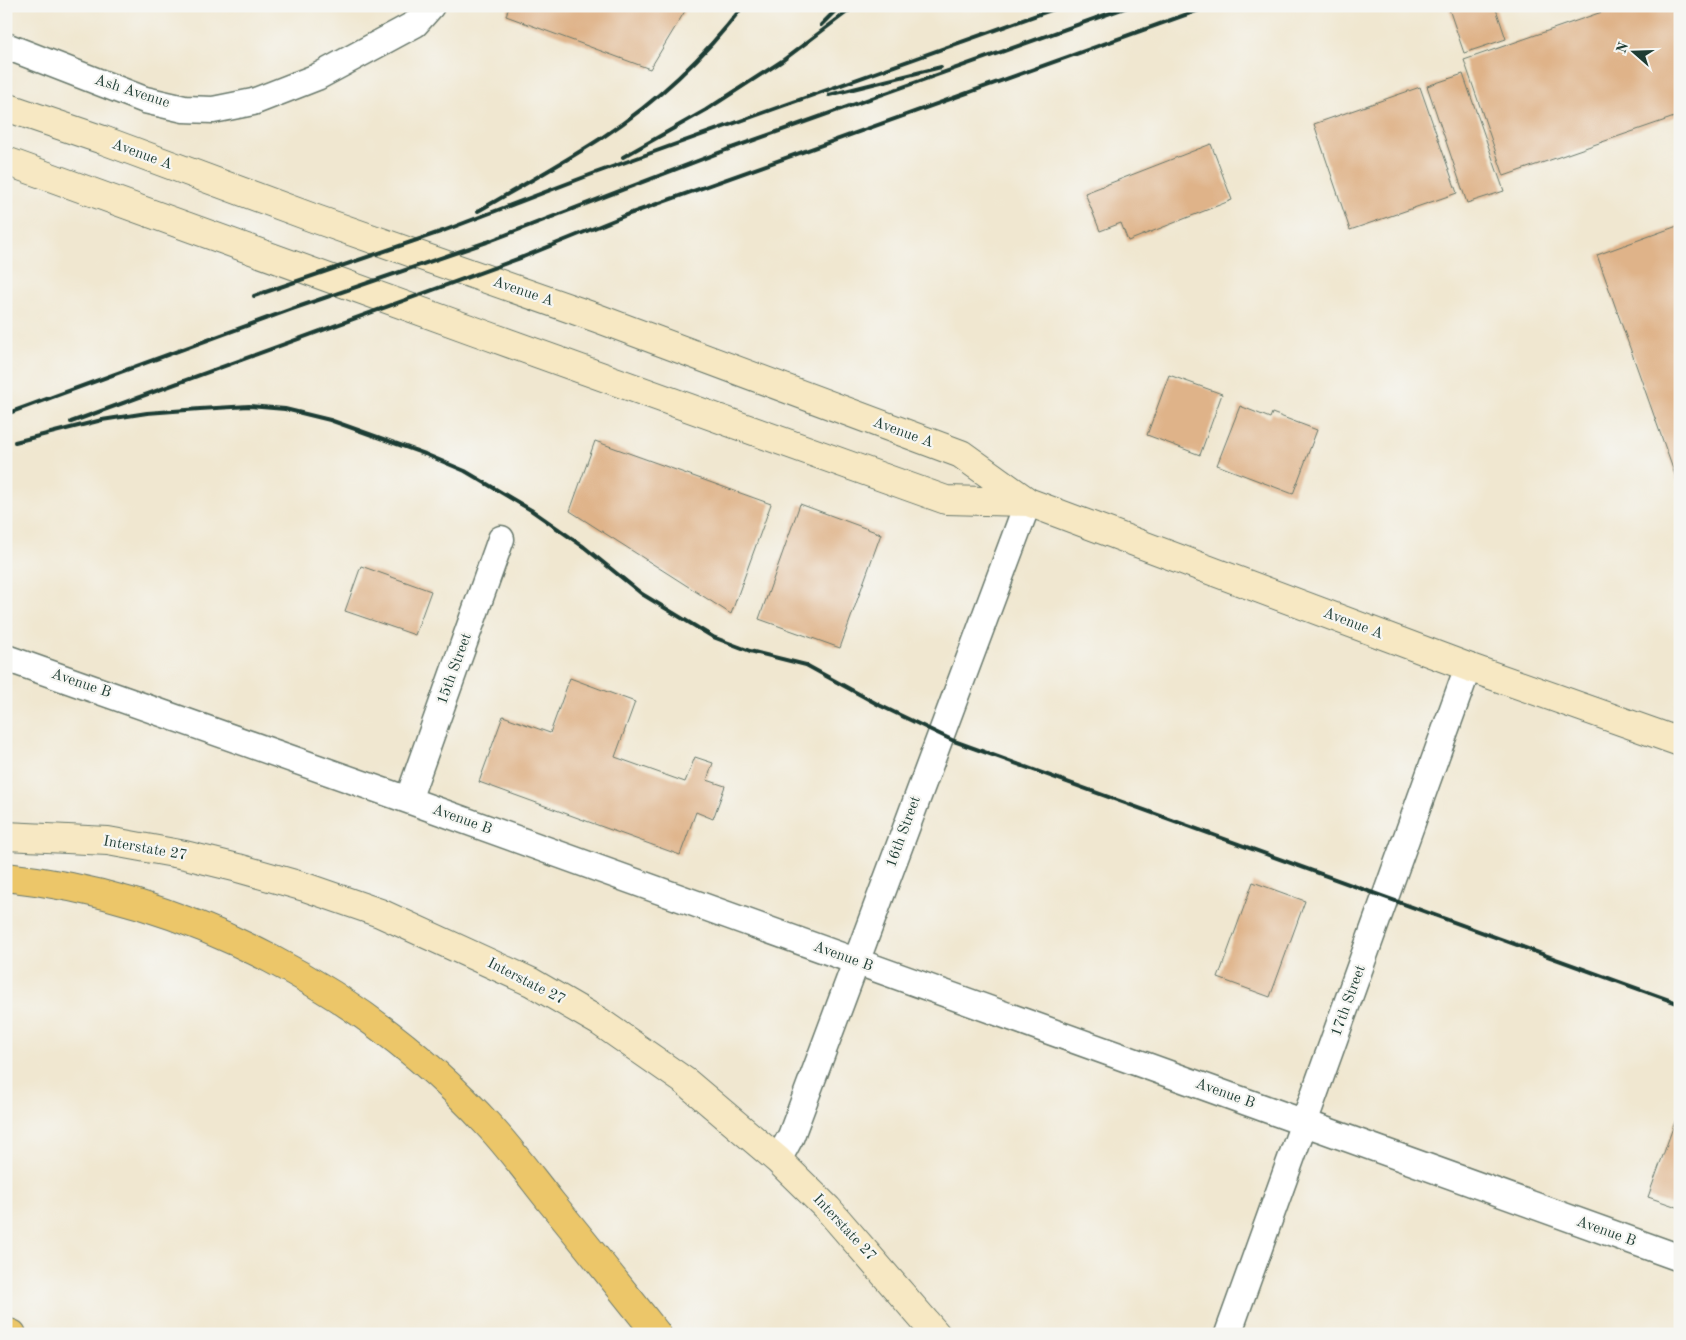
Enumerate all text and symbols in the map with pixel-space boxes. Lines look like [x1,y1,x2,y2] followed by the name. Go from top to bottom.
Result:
[1608,28,1658,78] north arrow
[1614,40,1631,55] text: N
[93,73,171,111] street label: Ash Avenue
[110,137,175,173] street label: Avenue A
[491,275,556,310] street label: Avenue A
[871,415,936,451] street label: Avenue A
[1321,606,1386,643] street label: Avenue A
[435,631,475,707] street label: 15th Street
[49,667,113,701] street label: Avenue B
[884,794,924,870] street label: 16th Street
[430,802,494,838] street label: Avenue B
[102,834,188,864] street label: Interstate 27
[811,939,875,975] street label: Avenue B
[485,956,567,1008] street label: Interstate 27
[1329,963,1369,1039] street label: 17th Street
[1193,1076,1257,1112] street label: Avenue B
[809,1192,879,1264] street label: Interstate 27
[1574,1214,1638,1250] street label: Avenue B

